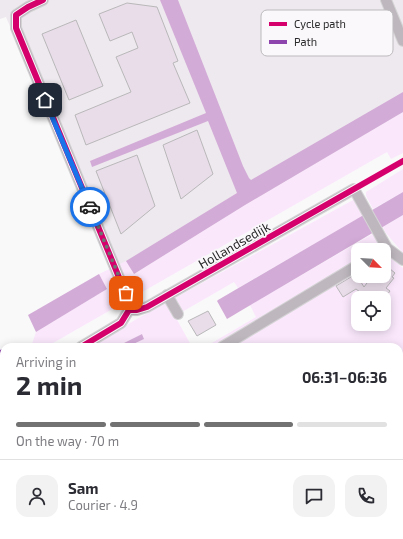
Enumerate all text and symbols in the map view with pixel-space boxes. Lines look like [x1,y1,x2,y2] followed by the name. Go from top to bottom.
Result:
[261,10,393,56] legend
[294,17,346,30] text: Cycle path
[294,35,317,48] text: Path
[28,83,62,117] pin
[34,89,56,111] icon: home
[70,187,110,227] courier
[79,196,101,218] icon: car
[195,218,273,272] street label: Hollandsedijk
[351,243,391,283] north arrow
[351,243,391,331] map controls
[109,276,143,310] pin
[115,282,137,304] icon: bag
[351,291,391,331] button: locate
[16,354,76,370] text: Arriving in
[302,368,387,386] text: 06:31–06:36
[16,369,82,400] text: 2 min
[16,433,119,449] text: On the way · 70 m
[16,475,58,517] button: person
[293,475,335,517] button: chat
[345,475,387,517] button: phone
[68,479,99,497] text: Sam
[68,497,138,513] text: Courier · 4.9

